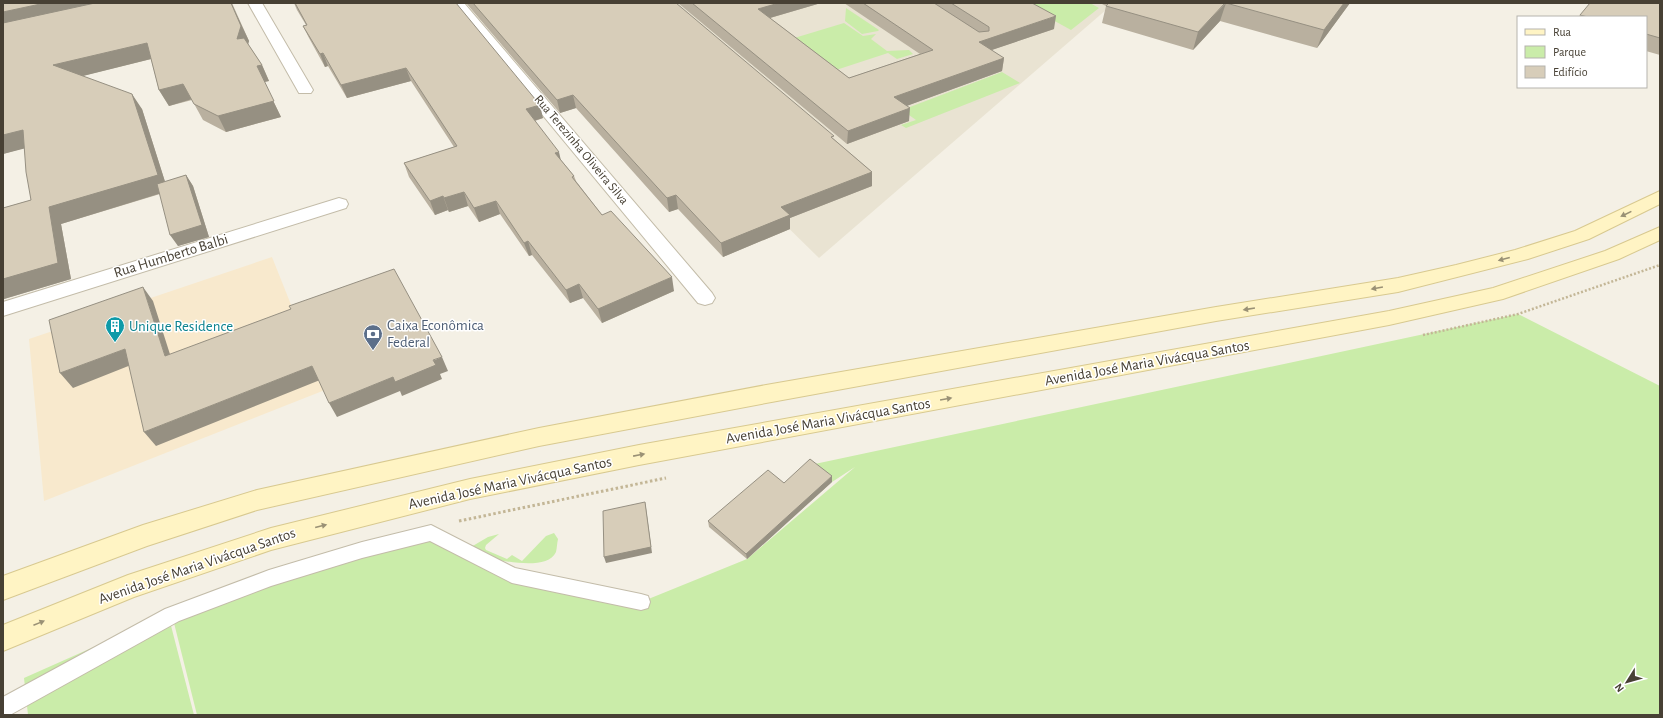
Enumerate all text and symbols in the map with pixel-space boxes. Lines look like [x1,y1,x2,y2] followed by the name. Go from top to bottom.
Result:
[1517,16,1647,88] legend
[1553,26,1572,38] text: Rua
[1553,46,1586,58] text: Parque
[1553,66,1588,78] text: Edifício
[531,93,631,207] street label: Rua Terezinha Oliveira Silva
[1620,211,1631,217] one-way arrow
[112,231,230,281] street label: Rua Humberto Balbi
[1498,256,1510,262] one-way arrow
[1371,285,1383,291] one-way arrow
[1243,306,1255,312] one-way arrow
[104,315,126,343] building icon: Unique Residence
[387,318,484,350] place label: Caixa Econômica Federal
[129,319,233,334] place label: Unique Residence
[362,323,384,351] bank icon: Caixa Econômica Federal
[1044,338,1250,388] street label: Avenida José Maria Vivácqua Santos
[725,396,931,446] street label: Avenida José Maria Vivácqua Santos
[939,396,952,402] one-way arrow
[632,452,645,458] one-way arrow
[407,454,613,512] street label: Avenida José Maria Vivácqua Santos
[314,523,327,529] one-way arrow
[97,525,297,607] street label: Avenida José Maria Vivácqua Santos
[34,620,46,626] one-way arrow
[1607,662,1647,702] north arrow
[1613,681,1626,694] text: N

